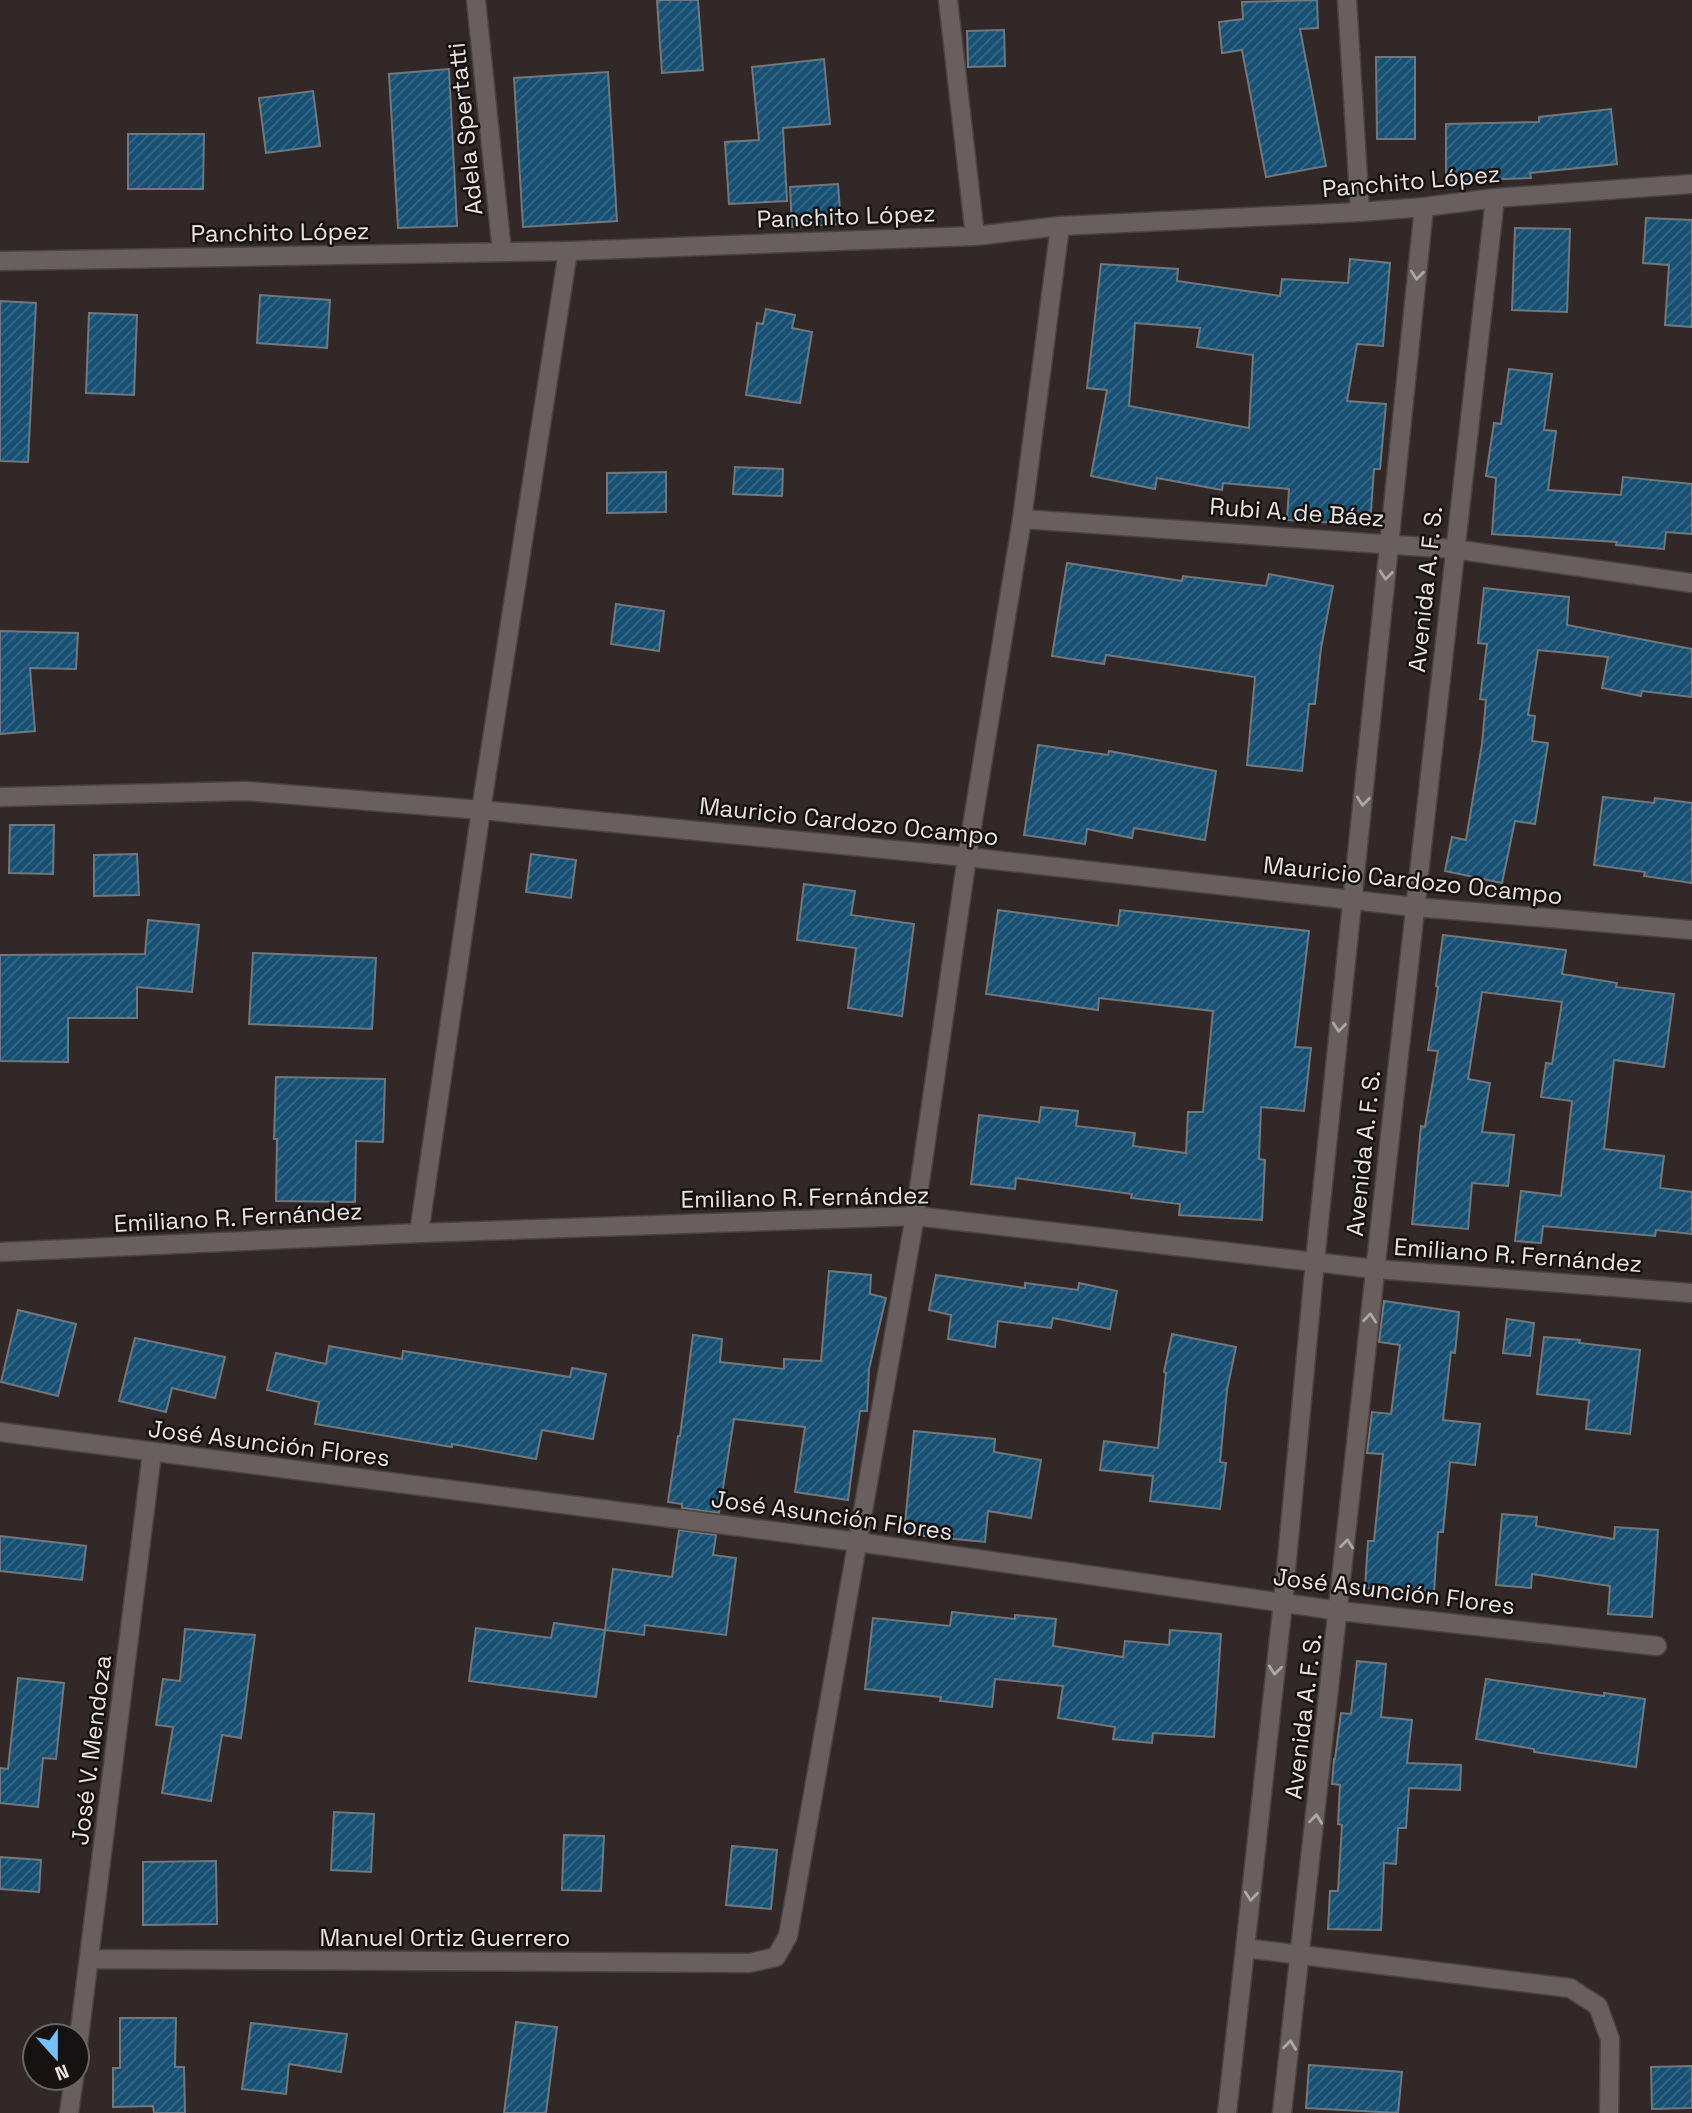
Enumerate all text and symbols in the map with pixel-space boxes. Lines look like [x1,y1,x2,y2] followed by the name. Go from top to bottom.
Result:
[441,41,489,217] street label: Adela Spertatti
[1321,158,1501,204] street label: Panchito López
[756,197,936,235] street label: Panchito López
[190,215,370,249] street label: Panchito López
[1410,270,1425,281] one-way arrow
[1209,490,1385,534] street label: Rubi A. de Báez
[1401,504,1449,674] street label: Avenida A. F. S.
[1379,570,1394,581] one-way arrow
[698,790,1000,852] street label: Mauricio Cardozo Ocampo
[1355,795,1370,807] one-way arrow
[1262,849,1564,911] street label: Mauricio Cardozo Ocampo
[1332,1022,1347,1033] one-way arrow
[1339,1068,1387,1238] street label: Avenida A. F. S.
[680,1179,930,1215] street label: Emiliano R. Fernández
[113,1195,363,1239] street label: Emiliano R. Fernández
[1393,1231,1643,1279] street label: Emiliano R. Fernández
[1362,1312,1377,1323] one-way arrow
[146,1413,392,1473] street label: José Asunción Flores
[709,1483,955,1547] street label: José Asunción Flores
[1339,1539,1354,1550] one-way arrow
[1271,1561,1517,1621] street label: José Asunción Flores
[1277,1631,1329,1801] street label: Avenida A. F. S.
[64,1653,118,1847] street label: José V. Mendoza
[1268,1664,1283,1676] one-way arrow
[1308,1813,1323,1824] one-way arrow
[1244,1891,1259,1902] one-way arrow
[320,1922,570,1953] street label: Manuel Ortiz Guerrero
[21,2022,91,2092] north arrow
[1283,2039,1298,2051] one-way arrow
[51,2058,72,2086] text: N

